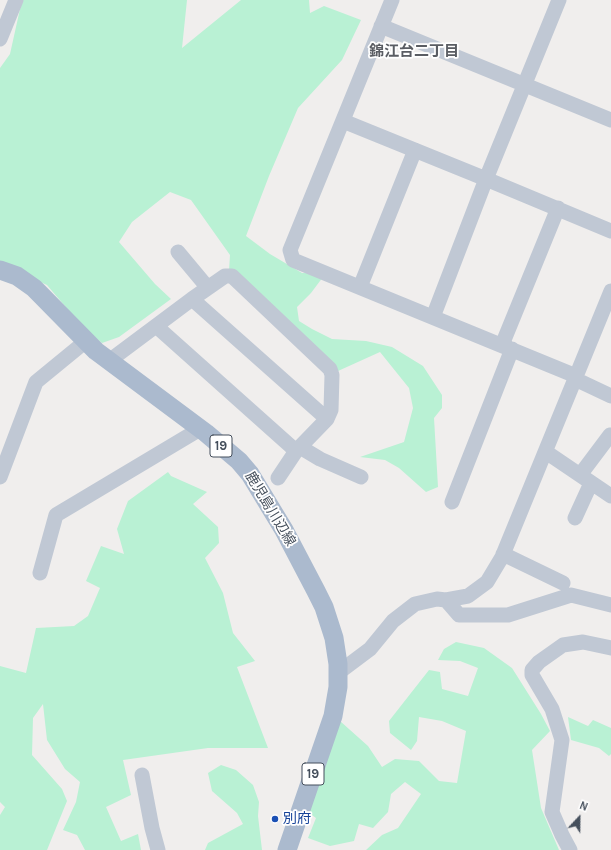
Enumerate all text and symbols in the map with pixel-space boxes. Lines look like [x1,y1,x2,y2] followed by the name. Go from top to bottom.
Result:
[369,43,459,61] district label: 錦江台二丁目
[210,435,232,457] road number: 19
[241,469,299,549] street label: 鹿児島川辺線
[302,763,324,785] road number: 19
[559,798,599,838] north arrow
[578,799,590,814] text: N
[283,811,311,827] place label: 別府
[270,814,280,824] marker: 別府

